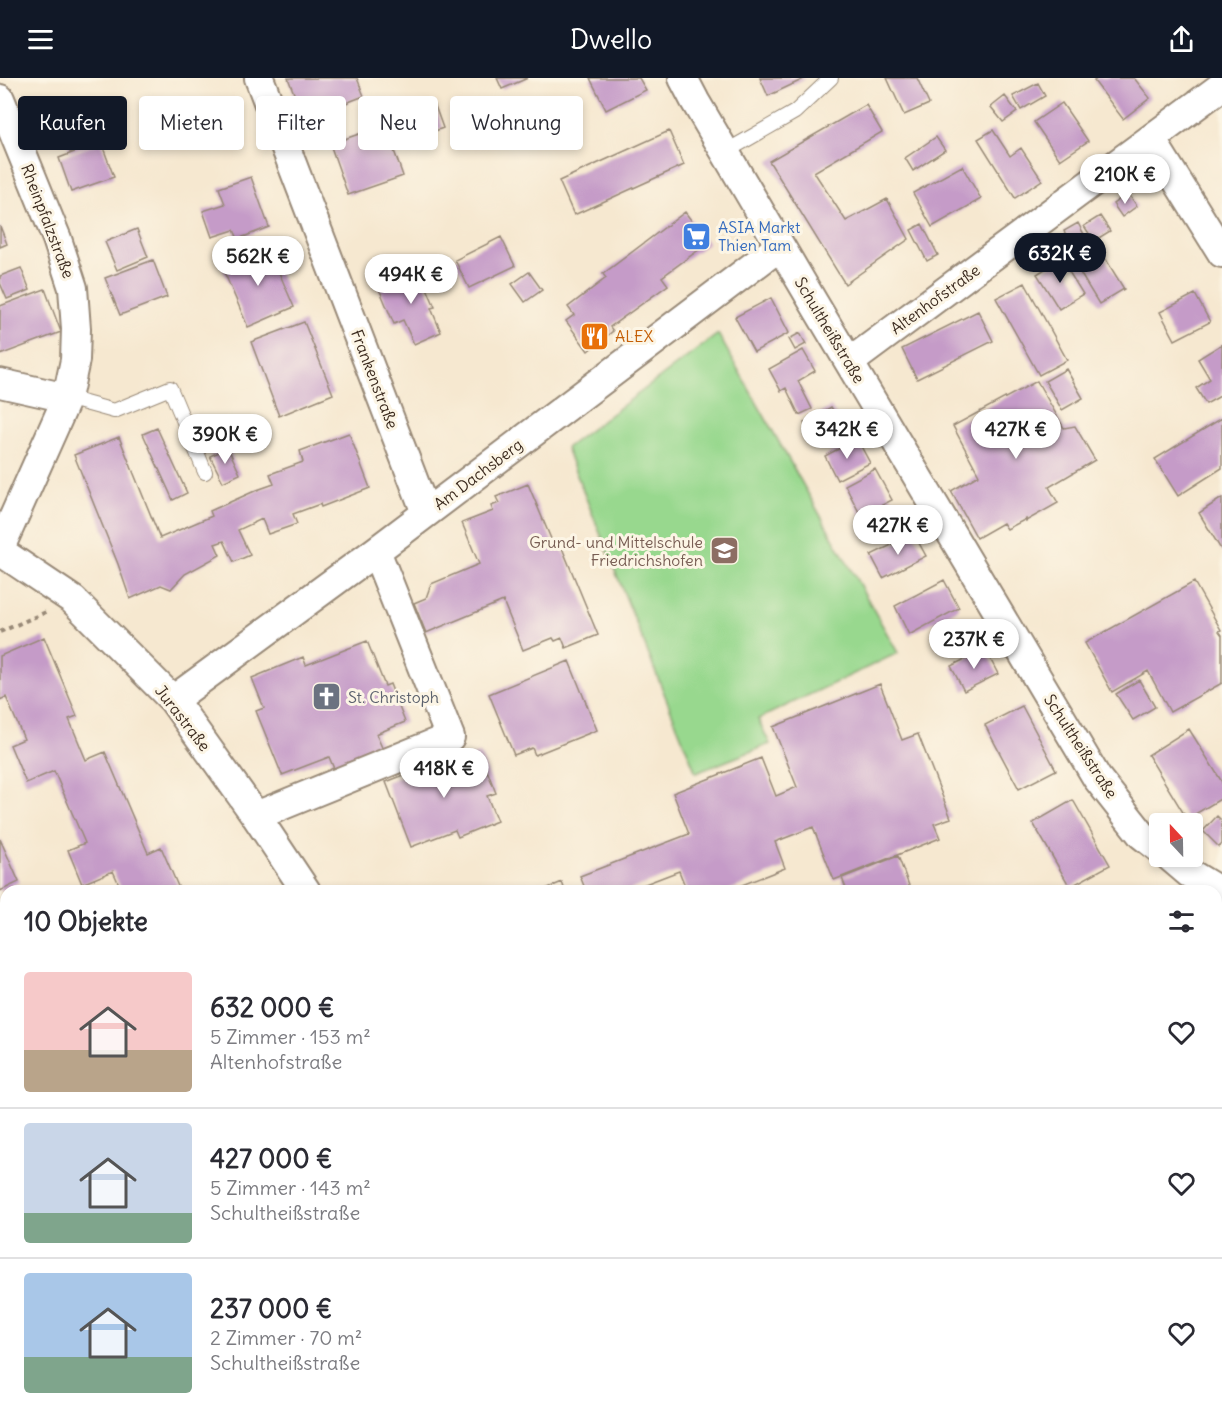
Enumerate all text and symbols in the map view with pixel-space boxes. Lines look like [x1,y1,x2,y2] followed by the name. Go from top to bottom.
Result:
[570,22,652,56] text: Dwello
[24,23,57,56] icon: menu
[1165,23,1198,56] icon: share
[18,96,127,150] chip: Kaufen
[139,96,244,150] chip: Mieten
[256,96,346,150] chip: Filter
[358,96,438,150] chip: Neu
[450,96,583,150] chip: Wohnung
[1076,154,1174,205] pin: 210K €
[17,161,79,281] street label: Rheinpfalzstraße
[1094,161,1156,186] text: 210K €
[718,217,801,255] place label: ASIA Markt Thien Tam
[681,220,713,252] supermarket icon: ASIA Markt Thien Tam
[1011,233,1109,284] pin: 632K €
[209,236,307,287] pin: 562K €
[1028,240,1092,265] text: 632K €
[226,243,290,268] text: 562K €
[362,254,460,305] pin: 494K €
[886,260,984,338] street label: Altenhofstraße
[379,261,443,286] text: 494K €
[790,273,870,387] street label: Schultheißstraße
[578,320,610,352] restaurant icon: ALEX
[615,326,653,346] place label: ALEX
[347,327,403,431] street label: Frankenstraße
[798,409,896,460] pin: 342K €
[967,409,1065,460] pin: 427K €
[176,414,274,465] pin: 390K €
[815,416,879,441] text: 342K €
[985,416,1047,441] text: 427K €
[192,421,258,446] text: 390K €
[430,434,526,514] street label: Am Dachsberg
[849,505,947,556] pin: 427K €
[867,512,929,537] text: 427K €
[529,532,703,570] place label: Grund- und Mittelschule Friedrichshofen
[708,535,740,567] school or university icon: Grund- und Mittelschule Friedrichshofen
[925,619,1023,670] pin: 237K €
[943,626,1005,651] text: 237K €
[151,681,215,755] street label: Jurastraße
[311,681,343,713] church icon: St. Christoph
[348,687,439,707] place label: St. Christoph
[1040,690,1122,802] street label: Schultheißstraße
[395,748,493,799] pin: 418K €
[414,755,474,780] text: 418K €
[1149,813,1203,867] north arrow
[1149,813,1203,867] map controls
[24,905,148,938] text: 10 Objekte
[1165,905,1198,938] icon: filters
[210,991,334,1024] text: 632 000 €
[72,996,144,1068] icon: home
[1165,1016,1198,1049] icon: heart
[210,1024,371,1049] text: 5 Zimmer · 153 m²
[210,1049,342,1074] text: Altenhofstraße
[210,1142,332,1175] text: 427 000 €
[72,1147,144,1219] icon: home
[1165,1167,1198,1200] icon: heart
[210,1175,371,1200] text: 5 Zimmer · 143 m²
[210,1200,360,1225] text: Schultheißstraße
[210,1292,332,1325] text: 237 000 €
[72,1297,144,1369] icon: home
[1165,1317,1198,1350] icon: heart
[210,1325,362,1350] text: 2 Zimmer · 70 m²
[210,1350,360,1375] text: Schultheißstraße

